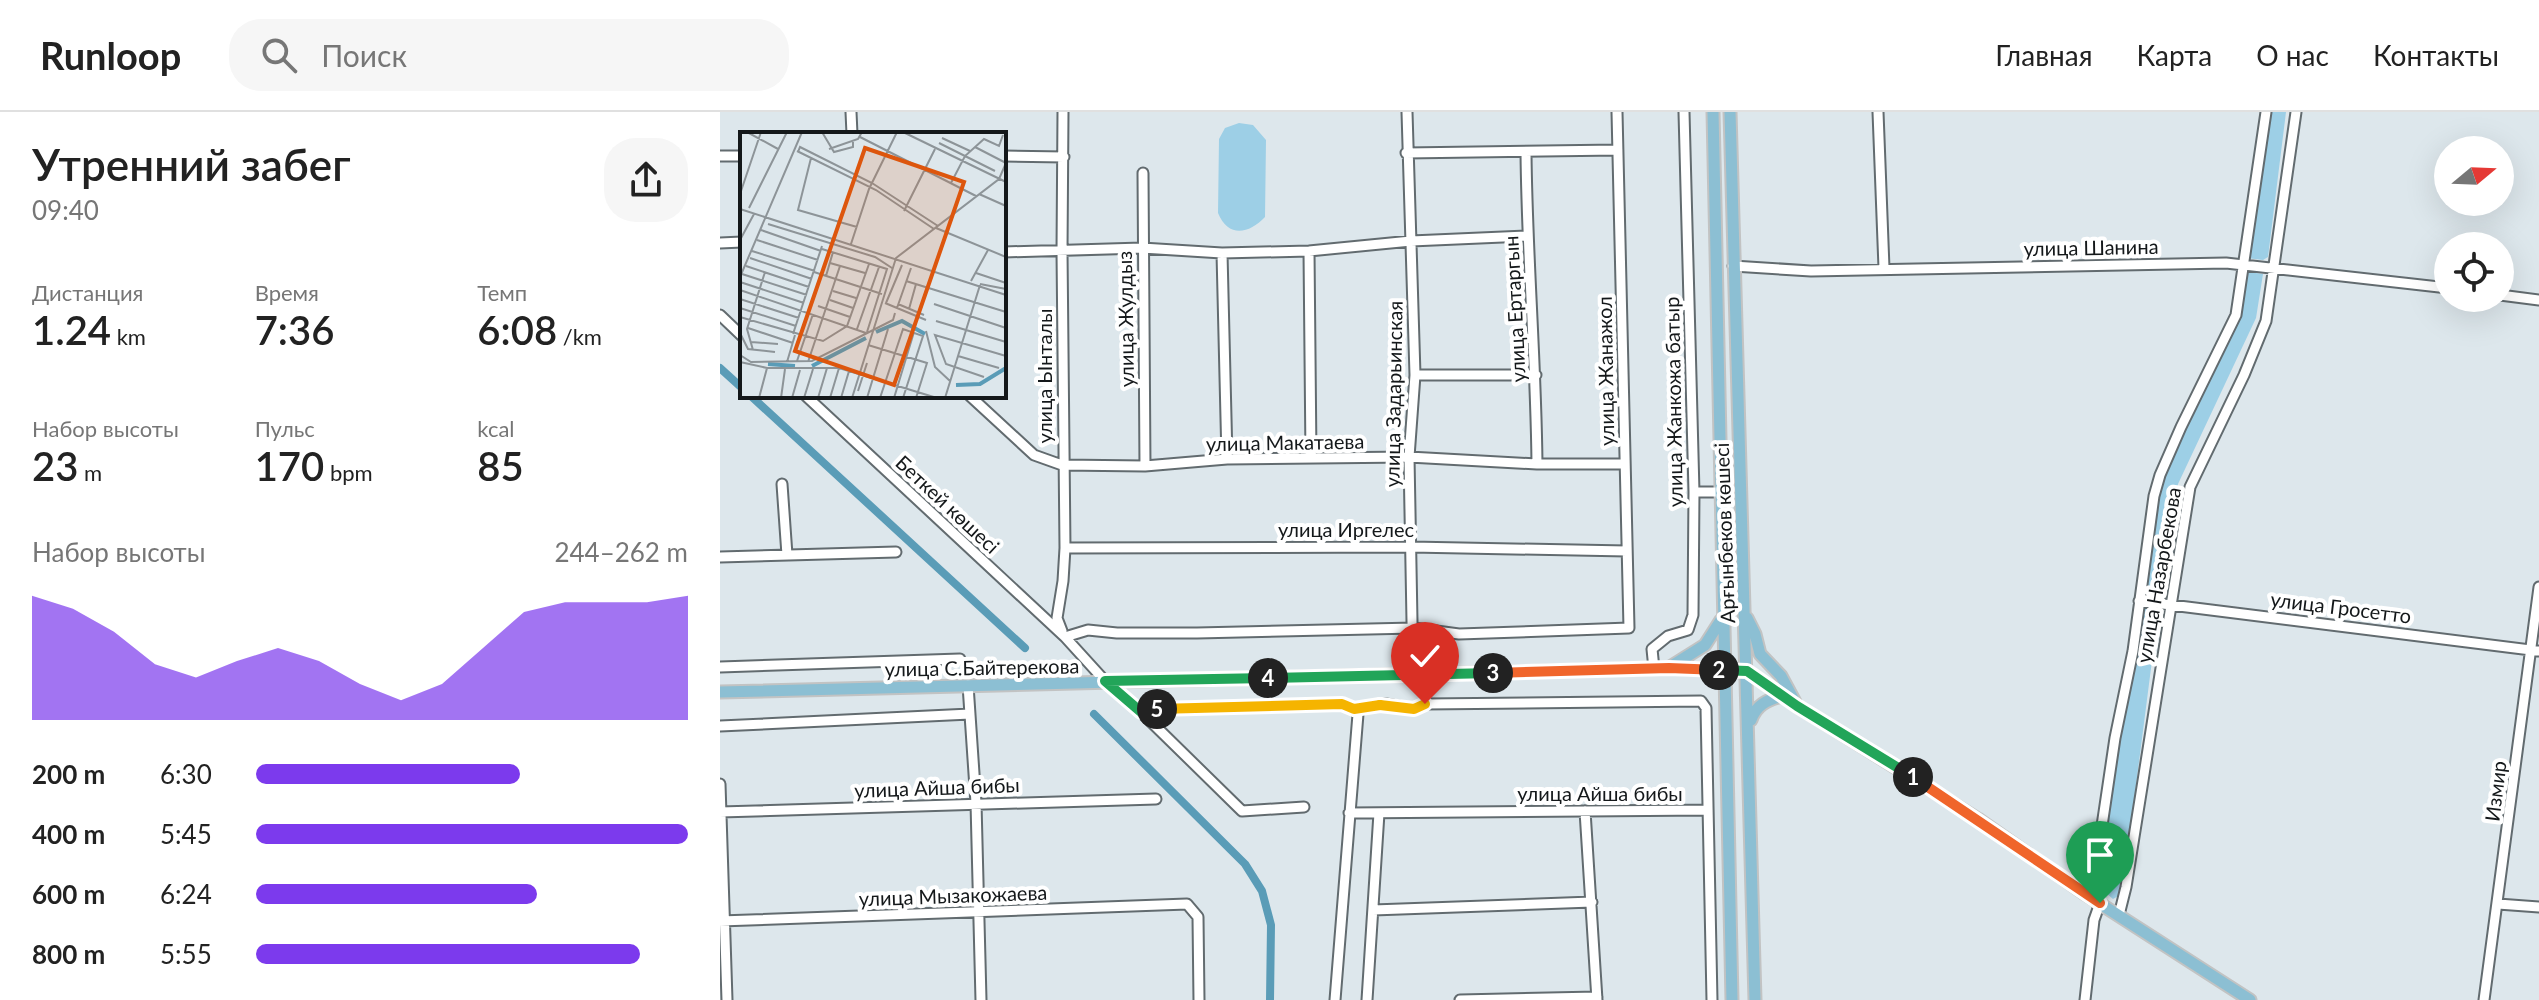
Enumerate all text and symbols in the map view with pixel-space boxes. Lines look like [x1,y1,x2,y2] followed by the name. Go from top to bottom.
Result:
[229,19,789,91] search box
[40,32,181,78] text: Runloop
[257,33,301,77] icon: search
[321,37,407,73] text: Поиск
[1995,38,2093,72] text: Главная
[2137,38,2212,72] text: Карта
[2256,38,2329,72] text: О нас
[2373,38,2499,72] text: Контакты
[740,132,1006,398] inset map
[2434,136,2514,216] north arrow
[2434,136,2514,312] map controls
[32,138,351,190] text: Утренний забег
[604,138,688,222] button: share
[32,194,99,226] text: 09:40
[2434,232,2514,312] button: locate
[2023,234,2159,260] street label: улица Шанина
[1498,235,1530,383] street label: улица Ертаргын
[1112,251,1138,387] street label: улица Жулдыз
[32,279,143,306] text: Дистанция
[255,279,319,306] text: Время
[477,279,527,306] text: Темп
[1592,296,1618,446] street label: улица Жанажол
[1659,297,1687,507] street label: улица Жанкожа батыр
[1379,301,1407,487] street label: улица Задарьинская
[32,306,111,354] text: 1.24
[255,306,334,354] text: 7:36
[477,306,557,354] text: 6:08
[1032,309,1056,443] street label: улица Ынталы
[111,323,146,350] text: km
[557,323,602,350] text: /km
[32,415,179,442] text: Набор высоты
[255,415,315,442] text: Пульс
[477,415,515,442] text: kcal
[1206,429,1364,455] street label: улица Макатаева
[32,442,78,490] text: 23
[255,442,324,490] text: 170
[477,442,524,490] text: 85
[1709,442,1739,624] street label: Арғынбеков көшесі
[891,450,1005,558] street label: Беткей көшесі
[78,459,102,486] text: m
[324,459,373,486] text: bpm
[2131,485,2185,665] street label: улица Назарбекова
[1278,517,1415,541] street label: улица Иргелес
[32,536,206,568] text: Набор высоты
[554,536,688,568] text: 244–262 m
[2269,586,2413,628] street label: улица Гросетто
[1391,622,1459,704] pin
[1403,634,1447,678] icon: check
[1699,650,1739,690] pin: 2
[884,653,1080,681] street label: улица С.Байтерекова
[1473,653,1513,693] pin: 3
[1713,656,1725,683] text: 2
[1248,658,1288,698] pin: 4
[1487,659,1499,686] text: 3
[1262,664,1274,691] text: 4
[1137,689,1177,729] pin: 5
[1151,695,1163,722] text: 5
[1893,757,1933,797] pin: 1
[32,758,105,790] text: 200 m
[160,758,212,790] text: 6:30
[2479,759,2511,823] street label: Измир
[1907,763,1919,790] text: 1
[854,772,1020,802] street label: улица Айша бибы
[1517,781,1683,805] street label: улица Айша бибы
[32,818,105,850] text: 400 m
[160,818,212,850] text: 5:45
[2066,821,2134,903] pin
[2078,833,2122,877] icon: arrive
[32,878,105,910] text: 600 m
[160,878,212,910] text: 6:24
[858,880,1048,910] street label: улица Мызакожаева
[32,938,105,970] text: 800 m
[160,938,212,970] text: 5:55

